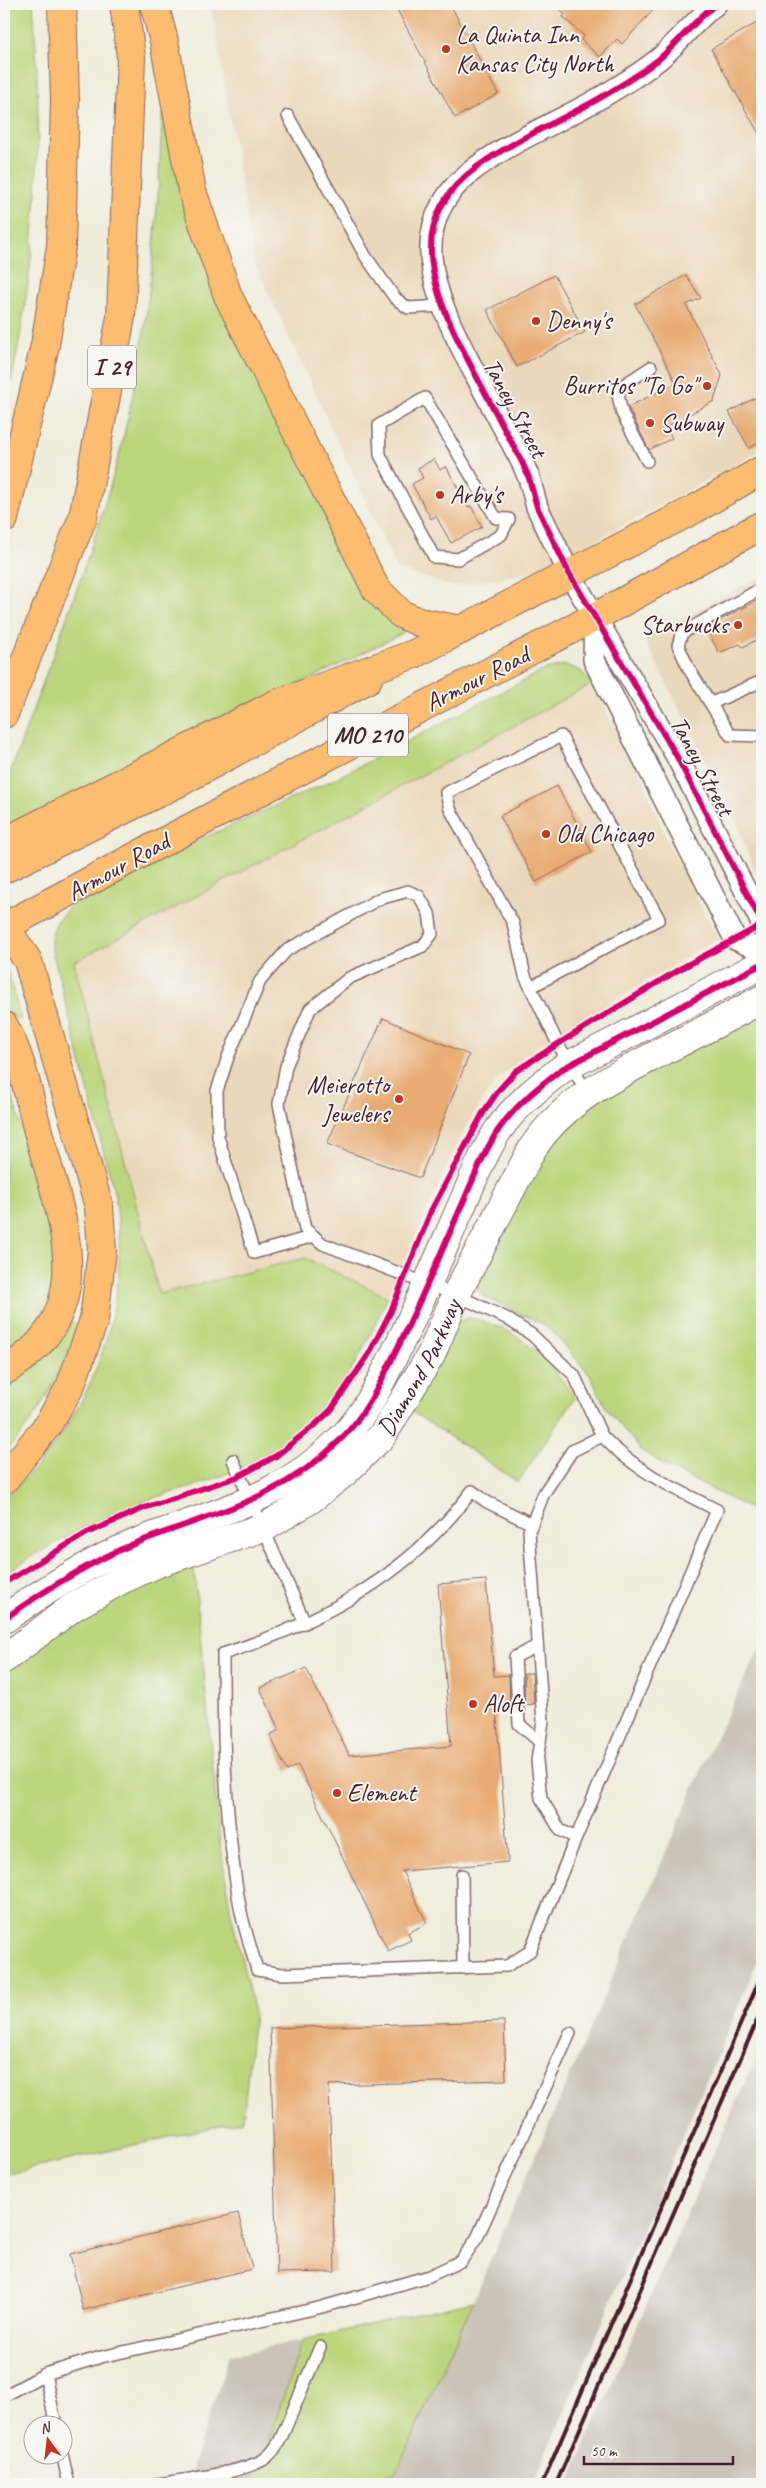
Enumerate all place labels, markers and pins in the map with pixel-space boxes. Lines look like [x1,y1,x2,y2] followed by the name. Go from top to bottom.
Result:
[456,19,615,80] place label: La Quinta Inn Kansas City North
[440,43,452,55] marker: La Quinta Inn Kansas City North
[546,305,614,337] place label: Denny's
[530,315,542,327] marker: Denny's
[563,370,702,402] place label: Burritos "To Go"
[701,380,713,392] marker: Burritos "To Go"
[660,407,725,439] place label: Subway
[644,417,656,429] marker: Subway
[450,479,505,511] place label: Arby's
[434,489,446,501] marker: Arby's
[640,609,730,641] place label: Starbucks
[732,619,744,631] marker: Starbucks
[556,818,655,850] place label: Old Chicago
[540,828,552,840] marker: Old Chicago
[307,1069,392,1130] place label: Meierotto Jewelers
[393,1093,405,1105] marker: Meierotto Jewelers
[483,1688,526,1720] place label: Aloft
[467,1698,479,1710] marker: Aloft
[347,1777,418,1809] place label: Element
[331,1787,343,1799] marker: Element

